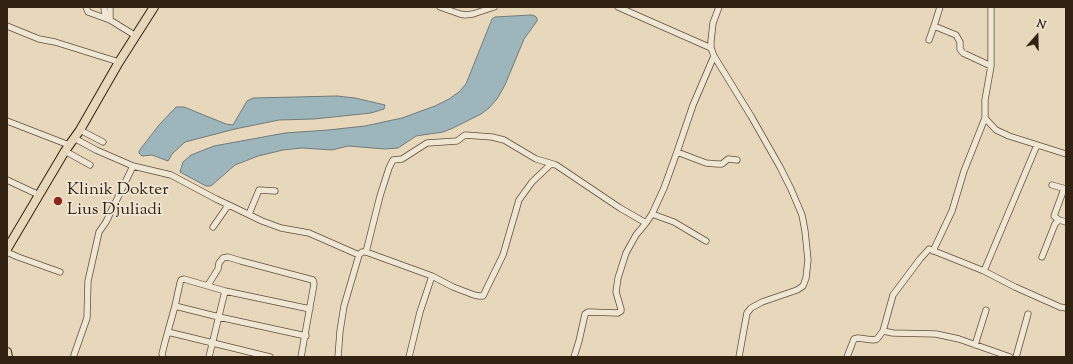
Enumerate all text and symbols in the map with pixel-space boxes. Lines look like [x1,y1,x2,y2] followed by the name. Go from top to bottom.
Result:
[1017,16,1057,56] north arrow
[1034,16,1048,34] text: N
[67,181,169,221] place label: Klinik Dokter Lius Djuliadi
[52,195,64,207] marker: Klinik Dokter Lius Djuliadi

